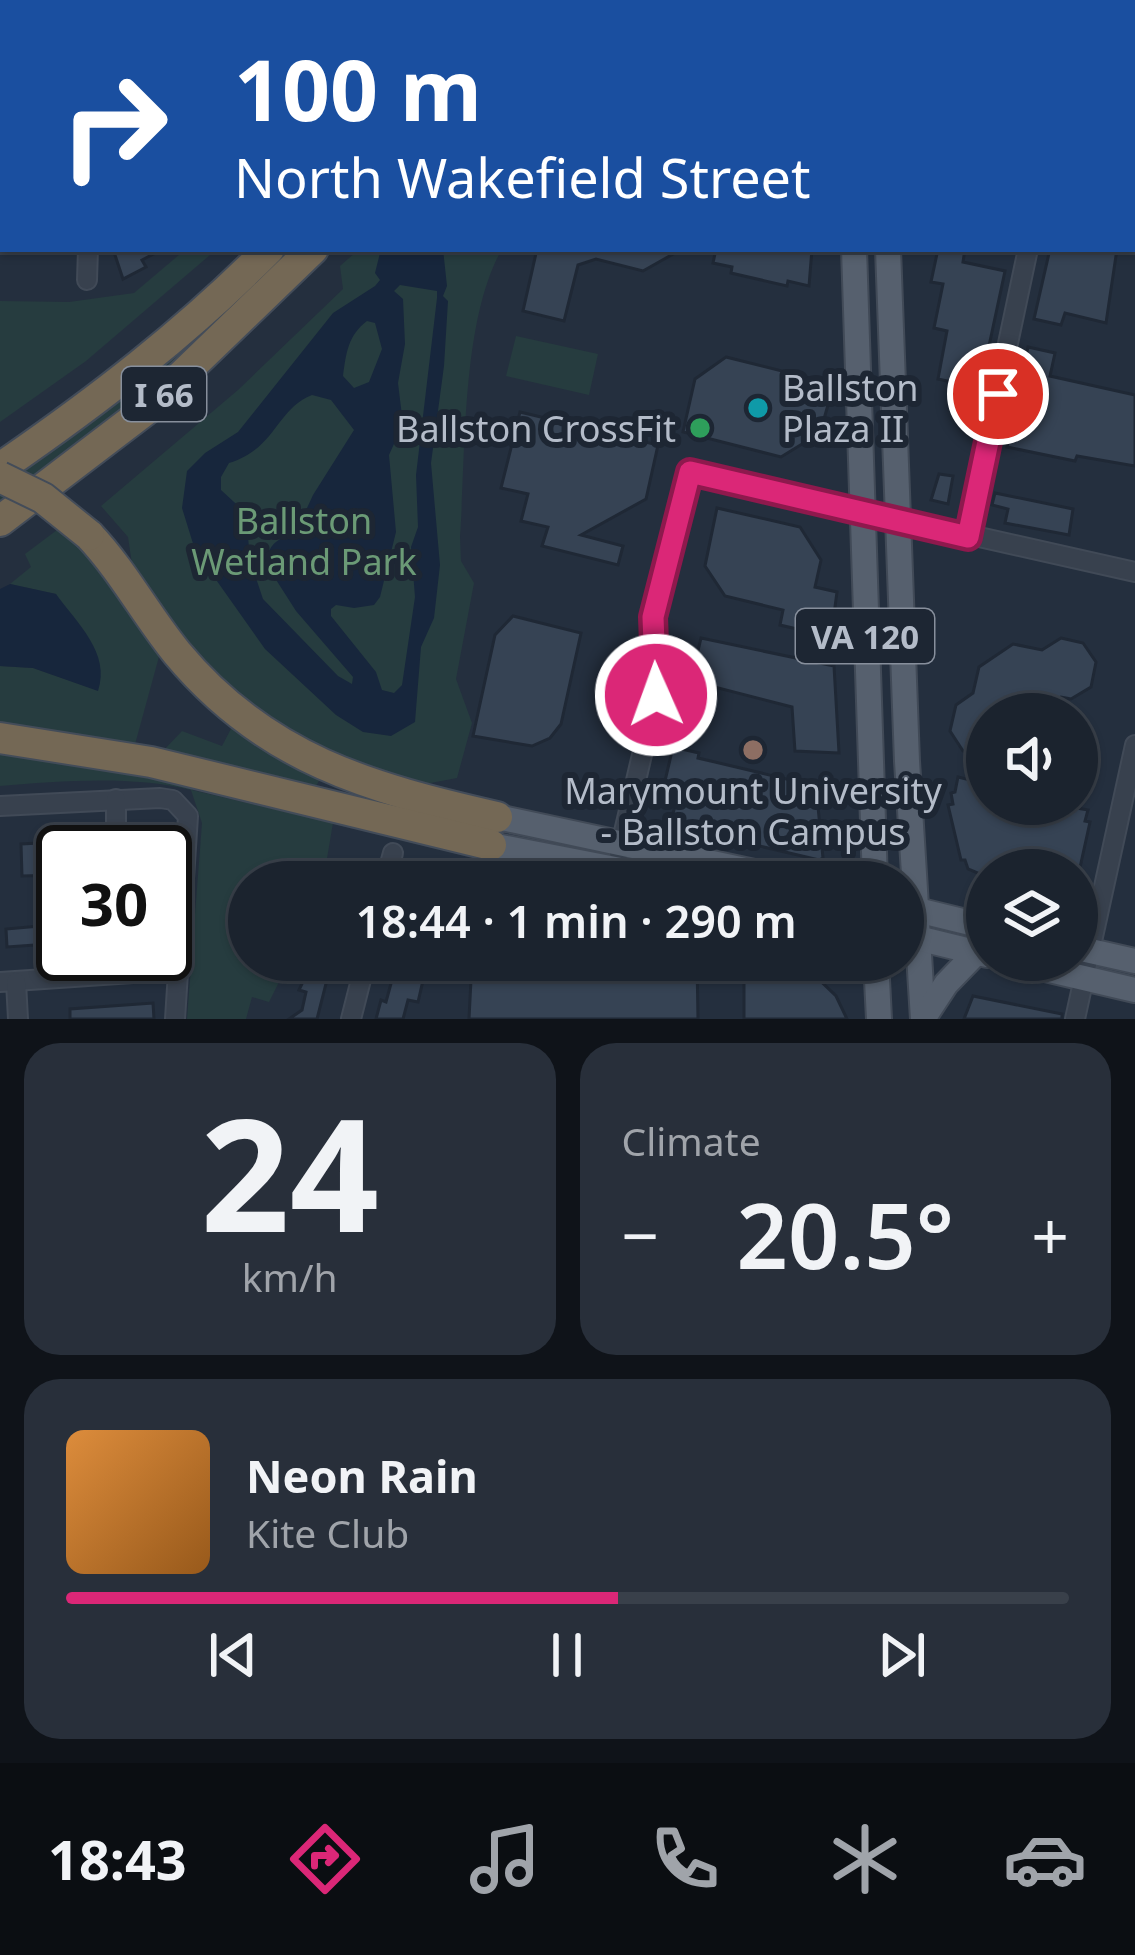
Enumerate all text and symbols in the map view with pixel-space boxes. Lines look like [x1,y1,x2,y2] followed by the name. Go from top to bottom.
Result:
[234,31,482,146] text: 100 m
[36,48,192,204] icon: right
[234,140,811,214] text: North Wakefield Street
[947,343,1049,445] pin
[965,361,1031,427] icon: arrive
[782,363,918,453] place label: Ballston Plaza II
[122,367,206,421] road number: I 66
[745,395,771,421] marker: Ballston Plaza II
[396,404,676,453] place label: Ballston CrossFit
[687,415,713,441] marker: Ballston CrossFit
[191,496,417,586] park label: Ballston Wetland Park
[796,609,934,663] road number: VA 120
[593,632,719,758] position arrow
[966,693,1098,981] map controls
[966,693,1098,825] button: sound
[740,737,766,763] marker: Marymount University - Ballston Campus
[564,766,942,856] place label: Marymount University - Ballston Campus
[36,825,192,981] speed limit sign: 30
[966,849,1098,981] button: layers
[355,890,797,951] text: 18:44 · 1 min · 290 m
[201,1065,379,1278] text: 24
[622,1114,761,1167] text: Climate
[736,1173,954,1295] text: 20.5°
[622,1189,659,1279] text: −
[1031,1189,1069,1279] text: +
[242,1250,338,1303] text: km/h
[246,1445,478,1506] text: Neon Rain
[246,1506,409,1559] text: Kite Club
[200,1622,266,1688] icon: previous
[534,1622,600,1688] icon: pause
[869,1622,935,1688] icon: next
[283,1817,367,1901] icon: directions
[463,1817,547,1901] icon: music
[643,1817,727,1901] icon: phone
[823,1817,907,1901] icon: climate
[1003,1817,1087,1901] icon: car
[48,1822,187,1896] text: 18:43

